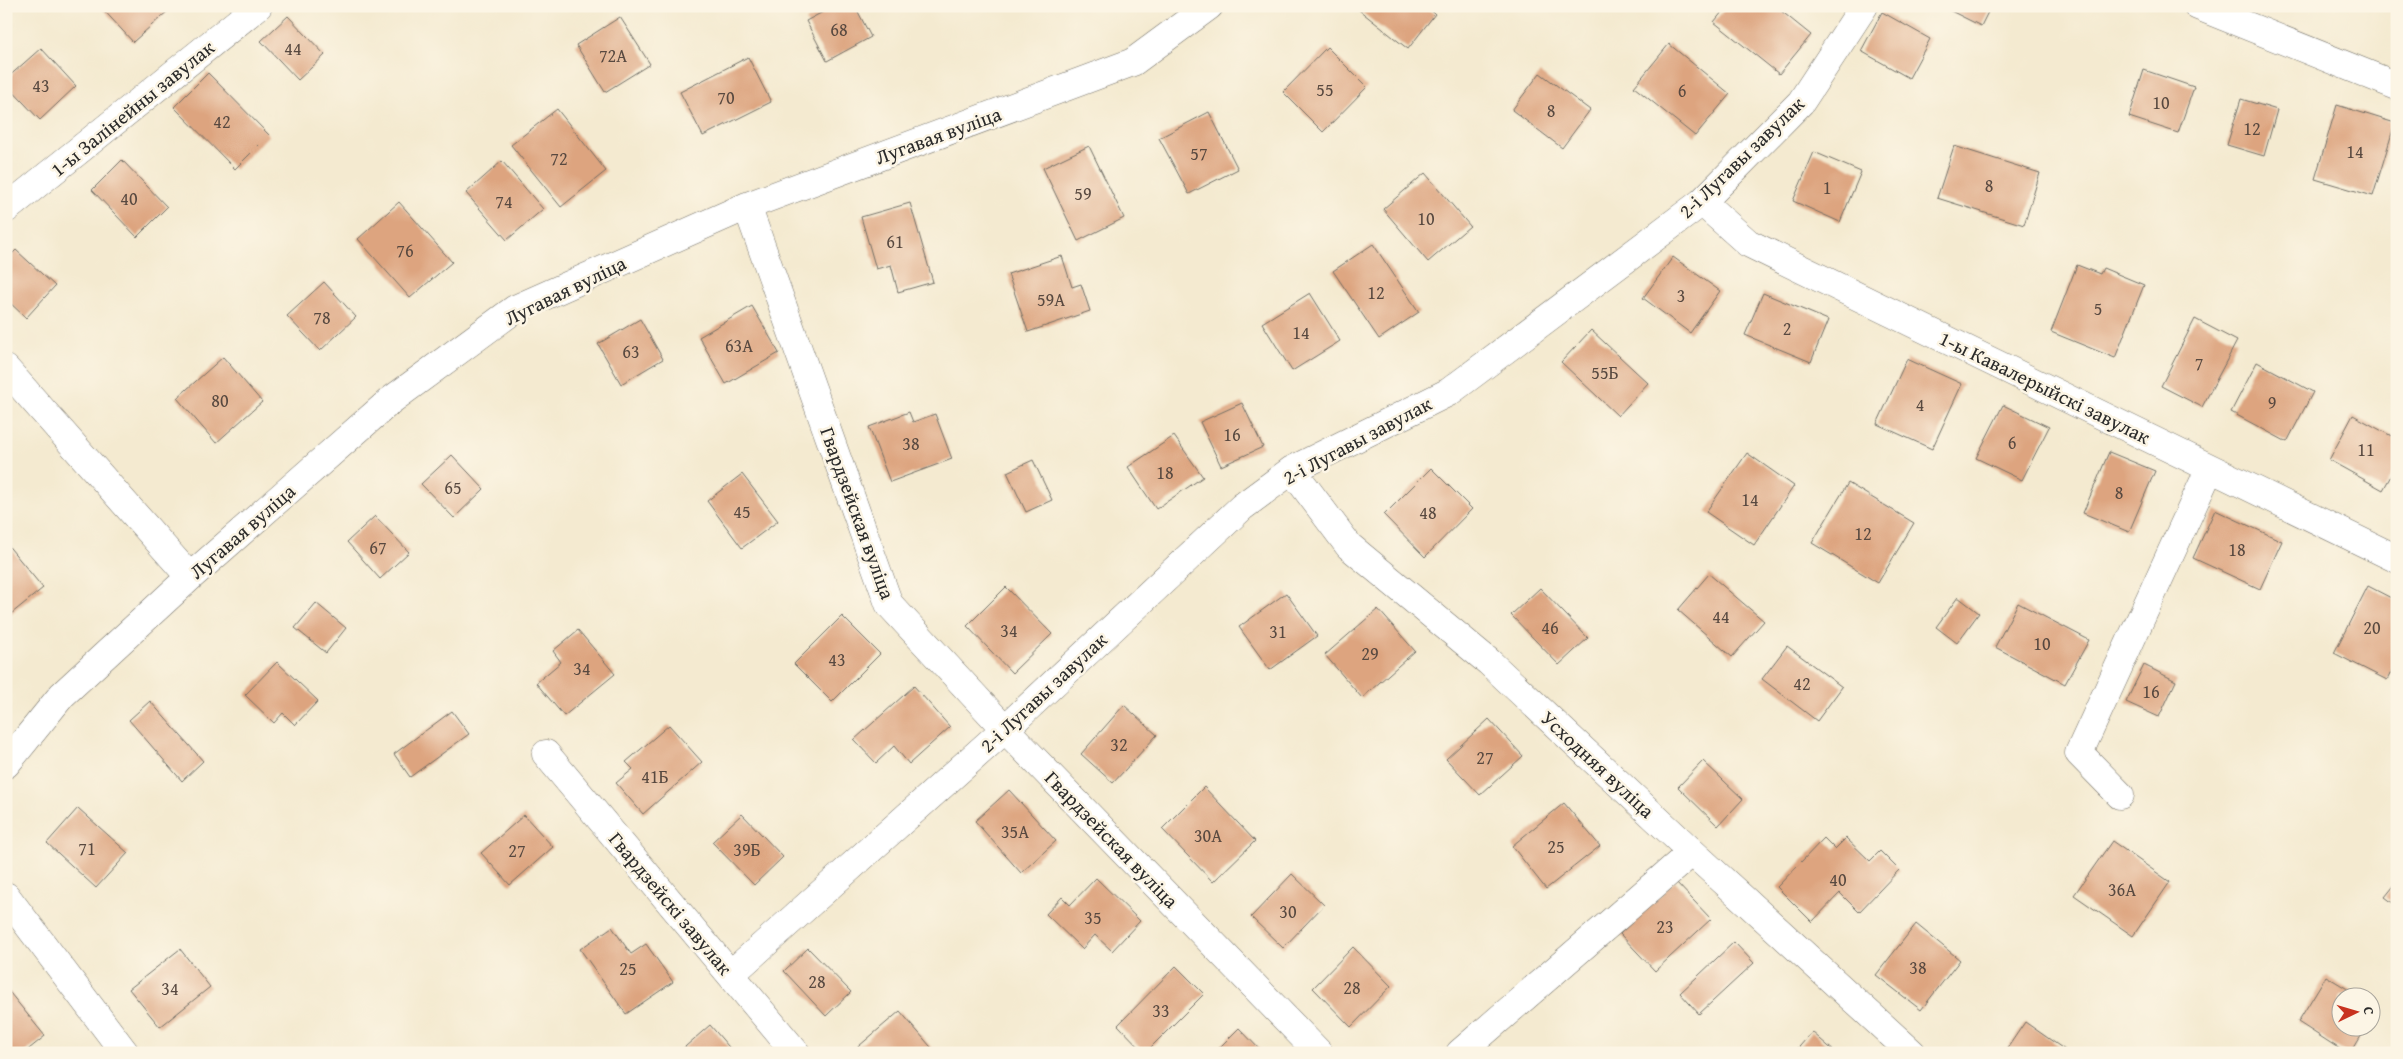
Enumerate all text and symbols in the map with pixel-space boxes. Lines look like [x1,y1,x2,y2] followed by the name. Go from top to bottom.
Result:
[830,16,848,43] house number: 68
[44,32,221,183] street label: 1-ы Залінейны завулак
[284,35,302,62] house number: 44
[599,42,627,69] house number: 72А
[32,72,50,99] house number: 43
[1316,76,1334,103] house number: 55
[1678,77,1686,104] house number: 6
[717,84,735,111] house number: 70
[1672,89,1811,225] street label: 2-і Лугавы завулак
[2152,89,2170,116] house number: 10
[1547,97,1555,124] house number: 8
[871,99,1005,171] street label: Лугавая вуліца
[213,108,231,135] house number: 42
[2243,115,2261,142] house number: 12
[2346,138,2364,165] house number: 14
[1190,140,1208,167] house number: 57
[550,145,568,172] house number: 72
[1985,172,1993,199] house number: 8
[1823,174,1831,201] house number: 1
[1074,180,1092,207] house number: 59
[120,185,138,212] house number: 40
[495,188,513,215] house number: 74
[1417,205,1435,232] house number: 10
[886,228,904,255] house number: 61
[396,237,414,264] house number: 76
[499,248,631,332] street label: Лугавая вуліца
[1367,279,1385,306] house number: 12
[1677,282,1685,309] house number: 3
[1037,286,1065,313] house number: 59А
[2094,295,2102,322] house number: 5
[313,304,331,331] house number: 78
[1783,315,1791,342] house number: 2
[1292,319,1310,346] house number: 14
[1935,323,2156,451] street label: 1-ы Кавалерыйскі завулак
[725,332,753,359] house number: 63А
[622,338,640,365] house number: 63
[2195,350,2203,377] house number: 7
[1591,359,1619,386] house number: 55Б
[211,387,229,414] house number: 80
[1277,388,1437,491] street label: 2-і Лугавы завулак
[2268,389,2276,416] house number: 9
[1916,391,1924,418] house number: 4
[1223,421,1241,448] house number: 16
[813,423,903,604] street label: Гвардзейская вуліца
[2008,429,2016,456] house number: 6
[902,430,920,457] house number: 38
[2357,436,2375,463] house number: 11
[1156,459,1174,486] house number: 18
[444,474,462,501] house number: 65
[183,476,302,585] street label: Лугавая вуліца
[2115,479,2123,506] house number: 8
[1741,486,1759,513] house number: 14
[733,498,751,525] house number: 45
[1419,499,1437,526] house number: 48
[1854,520,1872,547] house number: 12
[369,534,387,561] house number: 67
[2228,536,2246,563] house number: 18
[1712,603,1730,630] house number: 44
[1541,614,1559,641] house number: 46
[2363,614,2381,641] house number: 20
[1000,617,1018,644] house number: 34
[1269,618,1287,645] house number: 31
[973,625,1113,759] street label: 2-і Лугавы завулак
[2033,630,2051,657] house number: 10
[1361,640,1379,667] house number: 29
[828,646,846,673] house number: 43
[573,655,591,682] house number: 34
[1793,670,1811,697] house number: 42
[2142,678,2160,705] house number: 16
[1535,704,1662,825] street label: Усходняя вуліца
[1110,731,1128,758] house number: 32
[1476,744,1494,771] house number: 27
[641,763,669,790] house number: 41Б
[1039,764,1186,915] street label: Гвардзейская вуліца
[1001,818,1029,845] house number: 35А
[1194,822,1222,849] house number: 30А
[602,825,740,981] street label: Гвардзейскі завулак
[1547,833,1565,860] house number: 25
[78,835,96,862] house number: 71
[733,836,761,863] house number: 39Б
[508,837,526,864] house number: 27
[1829,866,1847,893] house number: 40
[2108,876,2136,903] house number: 36А
[1279,898,1297,925] house number: 30
[1084,904,1102,931] house number: 35
[1656,913,1674,940] house number: 23
[1909,954,1927,981] house number: 38
[619,955,637,982] house number: 25
[808,968,826,995] house number: 28
[1343,974,1361,1001] house number: 28
[161,975,179,1002] house number: 34
[2330,986,2380,1036] north arrow
[1152,997,1170,1024] house number: 33
[2359,1006,2379,1016] text: С

